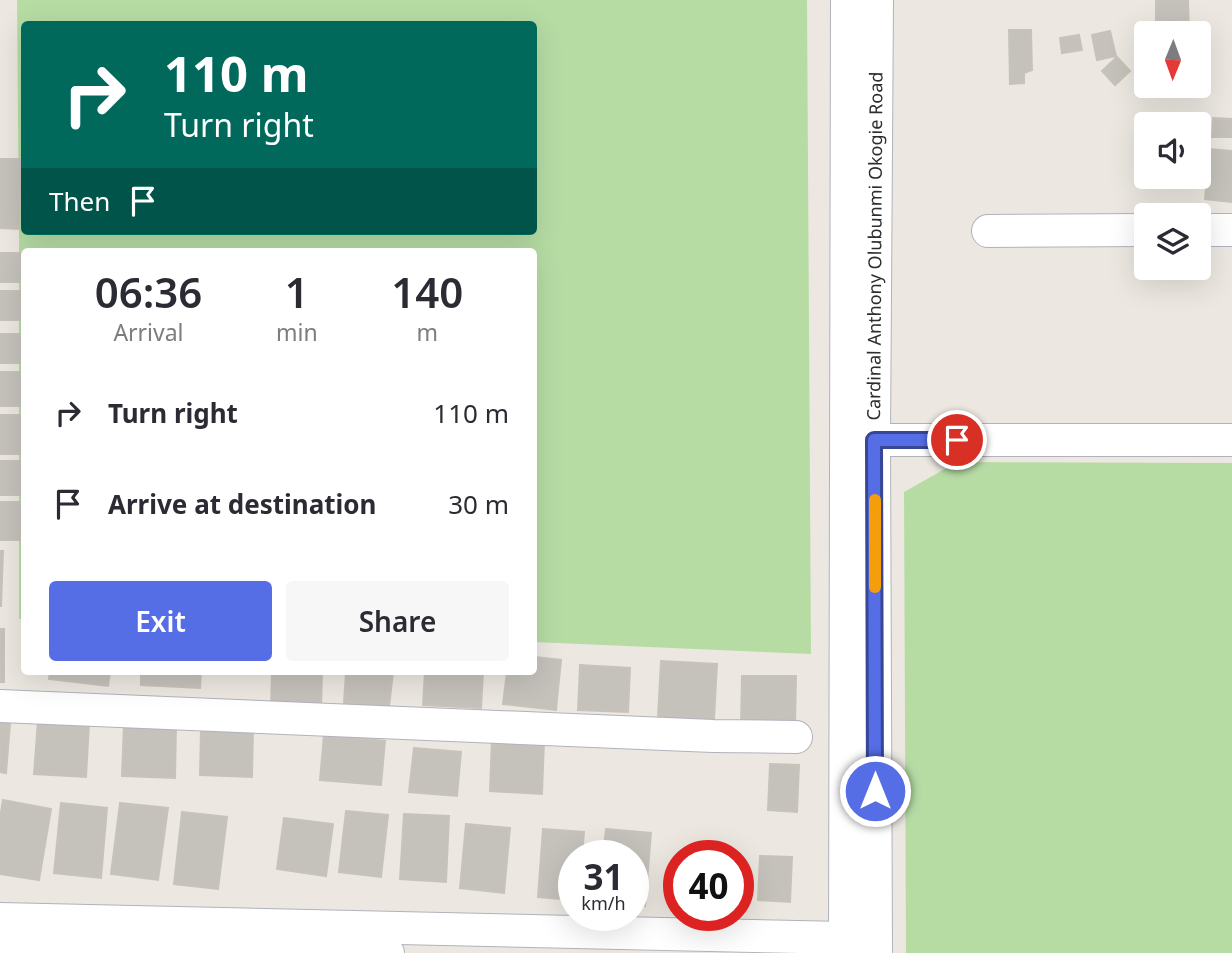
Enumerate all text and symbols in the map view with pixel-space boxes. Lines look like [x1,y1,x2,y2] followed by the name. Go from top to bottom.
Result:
[1134,21,1211,98] north arrow
[1134,21,1211,280] map controls
[164,40,309,106] text: 110 m
[49,49,140,140] icon: right
[861,72,888,421] street label: Cardinal Anthony Olubunmi Okogie Road
[164,103,314,146] text: Turn right
[1134,112,1211,189] button: sound
[124,182,162,220] icon: arrive
[49,183,110,219] text: Then
[1134,203,1211,280] button: layers
[95,263,202,320] text: 06:36
[285,263,309,320] text: 1
[391,263,463,320] text: 140
[113,316,184,348] text: Arrival
[276,316,318,348] text: min
[417,316,438,348] text: m
[49,394,87,432] icon: right
[108,395,238,431] text: Turn right
[433,395,509,431] text: 110 m
[927,410,987,470] pin
[938,421,976,459] icon: arrive
[49,485,87,523] icon: arrive
[108,486,377,522] text: Arrive at destination
[448,486,509,522] text: 30 m
[49,581,272,661] button: Exit
[286,581,509,661] button: Share
[838,754,912,828] position arrow
[663,840,754,931] speed limit sign: 40
[583,853,624,900] text: 31
[581,891,626,915] text: km/h

